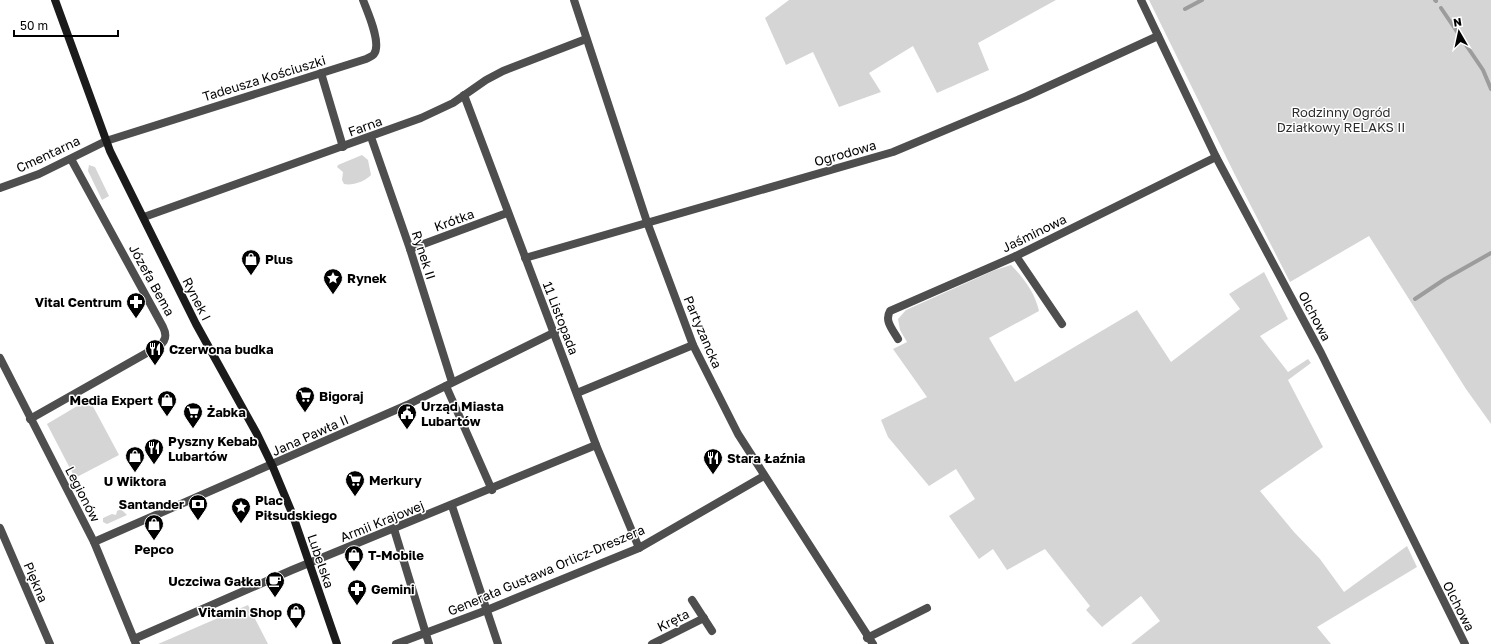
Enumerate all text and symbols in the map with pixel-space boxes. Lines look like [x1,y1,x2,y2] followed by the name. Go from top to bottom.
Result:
[14,12,118,38] scale bar
[1439,12,1479,52] north arrow
[1452,15,1463,29] text: N
[20,18,48,33] text: 50 m
[200,52,328,104] street label: Tadeusza Kościuszki
[1277,104,1405,135] park label: Rodzinny Ogród Działkowy RELAKS II
[346,112,384,140] street label: Farna
[13,132,83,176] street label: Cmentarna
[812,137,878,169] street label: Ogrodowa
[432,205,476,235] street label: Krótka
[999,211,1069,255] street label: Jaśminowa
[409,229,439,281] street label: Rynek II
[126,241,178,319] street label: Józefa Bema
[240,248,262,276] shop icon: Plus
[265,251,293,267] place label: Plus
[322,267,344,295] place icon: Rynek
[347,270,387,286] place label: Rynek
[179,275,215,323] street label: Rynek I
[540,279,582,357] street label: 11 Listopada
[1295,288,1335,344] street label: Olchowa
[125,291,147,319] pharmacy icon: Vital Centrum
[681,293,725,371] street label: Partyzancka
[35,294,122,310] place label: Vital Centrum
[144,338,166,366] restaurant icon: Czerwona budka
[169,341,274,357] place label: Czerwona budka
[294,385,316,413] supermarket icon: Bigoraj
[319,388,364,404] place label: Bigoraj
[156,389,178,417] shop icon: Media Expert
[70,392,153,408] place label: Media Expert
[421,398,504,429] place label: Urząd Miasta Lubartów
[182,401,204,429] supermarket icon: Żabka
[396,402,418,430] public building icon: Urząd Miasta Lubartów
[207,404,246,420] place label: Żabka
[269,411,351,459] street label: Jana Pawła II
[168,433,258,464] place label: Pyszny Kebab Lubartów
[143,437,165,465] restaurant icon: Pyszny Kebab Lubartów
[124,445,146,473] shop icon: U Wiktora
[702,447,724,475] restaurant icon: Stara Łaźnia
[727,450,806,466] place label: Stara Łaźnia
[62,464,104,525] street label: Legionów
[344,469,366,497] supermarket icon: Merkury
[369,472,422,488] place label: Merkury
[104,473,167,489] place label: U Wiktora
[255,492,337,523] place label: Plac Piłsudskiego
[187,493,209,521] bank icon: Santander
[119,496,184,512] place label: Santander
[230,496,252,524] place icon: Plac Piłsudskiego
[338,497,426,545] street label: Armii Krajowej
[143,513,165,541] shop icon: Pepco
[445,521,647,619] street label: Generała Gustawa Orlicz-Dreszera
[304,532,338,590] street label: Lubelska
[134,541,174,557] place label: Pepco
[343,544,365,572] shop icon: T-Mobile
[368,547,424,563] place label: T-Mobile
[20,559,52,605] street label: Piękna
[264,570,286,598] cafe icon: Uczciwa Gałka
[168,573,261,589] place label: Uczciwa Gałka
[346,578,368,606] pharmacy icon: Gemini
[1440,578,1478,634] street label: Olchowa
[371,581,415,597] place label: Gemini
[285,601,307,629] shop icon: Vitamin Shop
[198,604,282,620] place label: Vitamin Shop
[654,605,692,635] street label: Kręta

